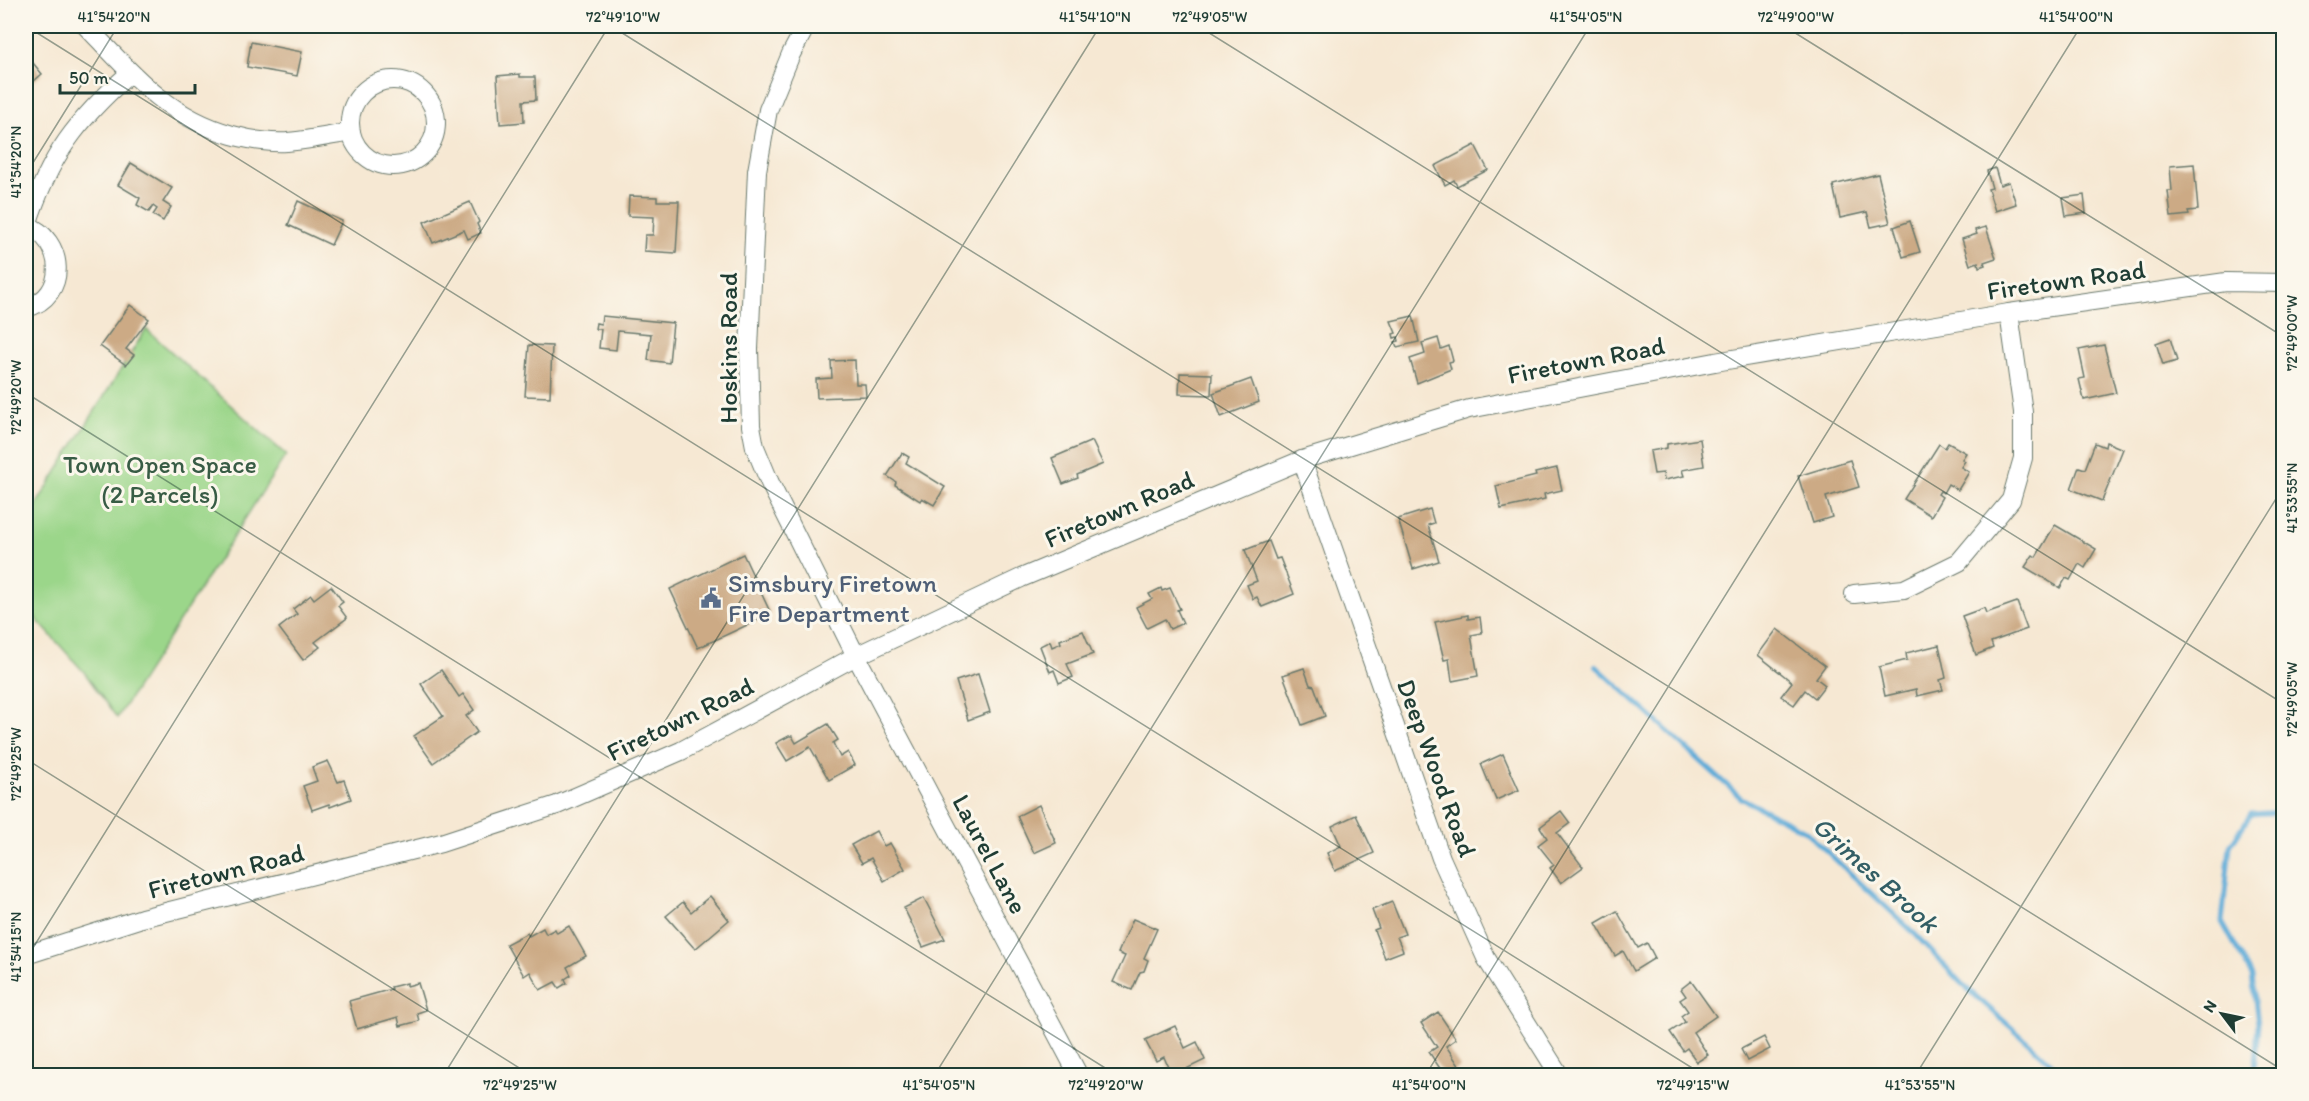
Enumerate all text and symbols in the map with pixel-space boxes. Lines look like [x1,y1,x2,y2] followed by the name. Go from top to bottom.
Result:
[78,8,150,26] text: 41°54'20"N
[586,8,660,26] text: 72°49'10"W
[1059,8,1131,26] text: 41°54'10"N
[1173,8,1248,26] text: 72°49'05"W
[1550,8,1622,26] text: 41°54'05"N
[1758,8,1834,26] text: 72°49'00"W
[2039,8,2113,26] text: 41°54'00"N
[60,57,195,95] scale bar
[69,67,109,89] text: 50 m
[7,126,25,198] text: 41°54'20"N
[1985,253,2147,307] street label: Firetown Road
[712,272,744,424] street label: Hoskins Road
[2283,295,2301,371] text: 72°49'00"W
[1505,329,1667,391] street label: Firetown Road
[7,359,25,434] text: 72°49'20"W
[63,448,257,510] park label: Town Open Space (2 Parcels)
[1039,463,1199,555] street label: Firetown Road
[2283,463,2301,533] text: 41°53'55"N
[728,567,937,629] place label: Simsbury Firetown Fire Department
[699,586,723,610] public building icon: Simsbury Firetown Fire Department
[2283,661,2301,736] text: 72°49'05"W
[601,670,759,768] street label: Firetown Road
[1390,675,1484,861] street label: Deep Wood Road
[7,727,25,801] text: 72°49'25"W
[945,789,1035,919] street label: Laurel Lane
[1806,809,1948,941] water label: Grimes Brook
[145,836,307,906] street label: Firetown Road
[7,912,25,982] text: 41°54'15"N
[2192,984,2252,1044] north arrow
[2199,997,2221,1016] text: N
[483,1076,557,1094] text: 72°49'25"W
[903,1076,975,1094] text: 41°54'05"N
[1069,1076,1144,1094] text: 72°49'20"W
[1392,1076,1466,1094] text: 41°54'00"N
[1657,1076,1729,1094] text: 72°49'15"W
[1885,1076,1955,1094] text: 41°53'55"N

